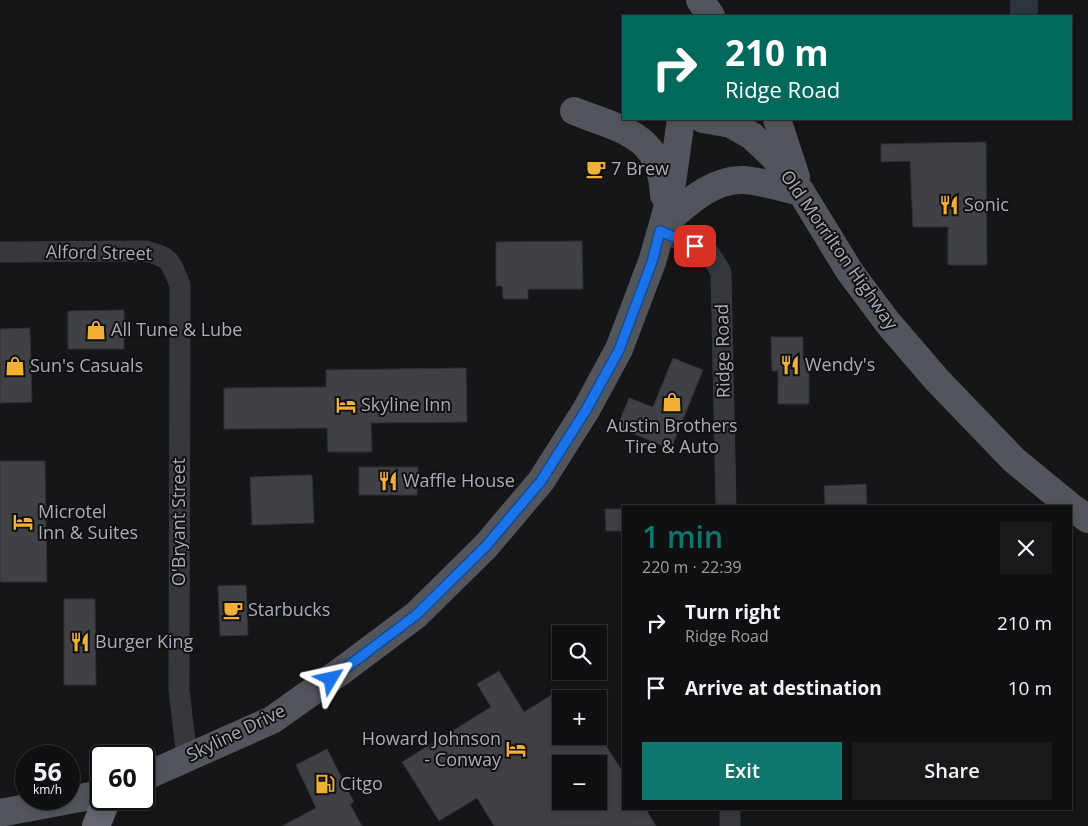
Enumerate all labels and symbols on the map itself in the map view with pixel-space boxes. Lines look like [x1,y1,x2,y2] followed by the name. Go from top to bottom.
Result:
[611,156,669,180] place label: 7 Brew
[585,158,607,180] cafe icon: 7 Brew
[776,165,905,335] street label: Old Morrilton Highway
[964,192,1009,216] place label: Sonic
[938,194,960,216] restaurant icon: Sonic
[674,225,716,267] pin
[46,239,152,265] street label: Alford Street
[709,304,735,398] street label: Ridge Road
[111,317,242,341] place label: All Tune & Lube
[85,319,107,341] shop icon: All Tune & Lube
[805,352,875,376] place label: Wendy's
[30,353,143,377] place label: Sun's Casuals
[779,354,801,376] restaurant icon: Wendy's
[4,355,26,377] shop icon: Sun's Casuals
[661,391,683,413] shop icon: Austin Brothers Tire & Auto
[361,392,451,416] place label: Skyline Inn
[335,394,357,416] hotel icon: Skyline Inn
[607,413,737,458] place label: Austin Brothers Tire & Auto
[166,458,190,586] street label: O'Bryant Street
[403,468,515,492] place label: Waffle House
[377,470,399,492] restaurant icon: Waffle House
[38,499,138,544] place label: Microtel Inn & Suites
[12,511,34,533] hotel icon: Microtel Inn & Suites
[248,597,330,621] place label: Starbucks
[222,599,244,621] cafe icon: Starbucks
[95,629,194,653] place label: Burger King
[69,631,91,653] restaurant icon: Burger King
[304,652,356,704] position arrow
[182,698,289,766] street label: Skyline Drive
[362,726,502,771] place label: Howard Johnson - Conway
[505,738,527,760] hotel icon: Howard Johnson - Conway
[90,745,155,810] speed limit sign: 60
[340,771,383,795] place label: Citgo
[314,773,336,795] fuel station icon: Citgo

